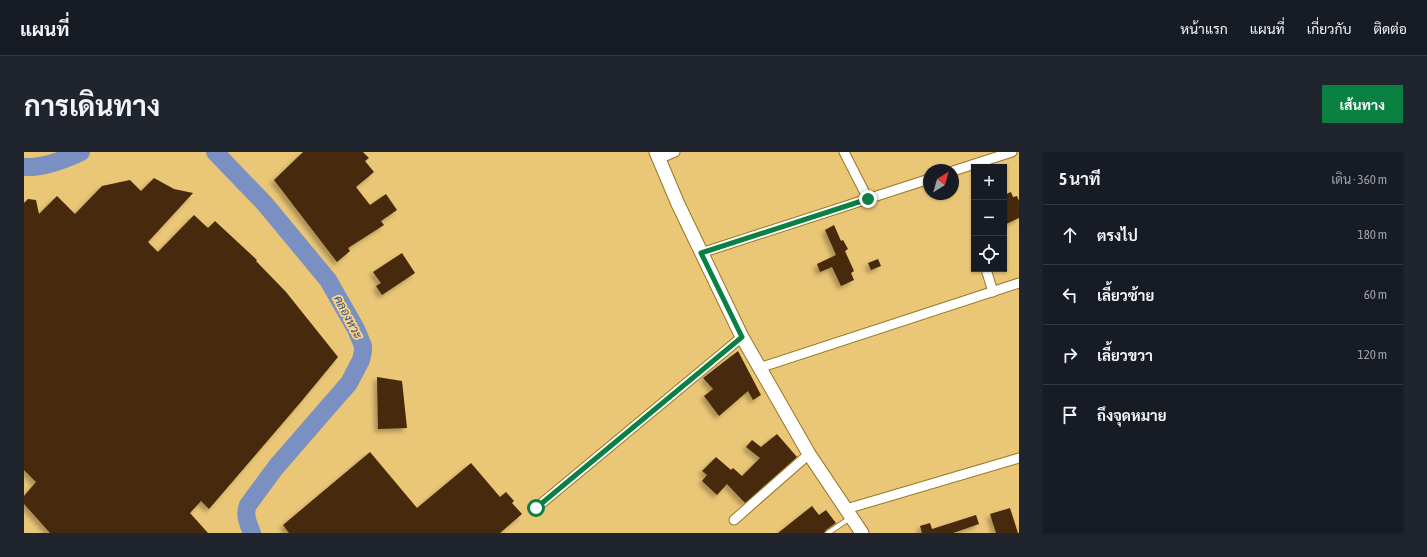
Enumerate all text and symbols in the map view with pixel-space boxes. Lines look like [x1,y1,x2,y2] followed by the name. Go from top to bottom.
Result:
[20,18,69,40] text: แผนที่
[1180,21,1228,37] text: หน้าแรก
[1250,21,1285,37] text: แผนที่
[1307,21,1351,37] text: เกี่ยวกับ
[1373,21,1407,37] text: ติดต่อ
[1322,85,1403,123] button: เส้นทาง
[24,90,160,122] text: การเดินทาง
[923,164,959,200] north arrow
[971,164,1007,272] map controls
[971,164,1007,200] button: +
[1059,169,1101,189] text: 5 นาที
[1331,172,1387,187] text: เดิน · 360 m
[859,190,877,208] route end
[971,200,1007,236] button: −
[1059,224,1081,246] icon: ahead
[1097,227,1138,244] text: ตรงไป
[1358,227,1387,242] text: 180 m
[971,236,1007,272] button: locate
[1059,284,1081,306] icon: left
[1097,287,1154,304] text: เลี้ยวซ้าย
[1364,287,1387,302] text: 60 m
[331,293,365,342] water label: คลองหวะ
[1059,344,1081,366] icon: right
[1097,347,1153,364] text: เลี้ยวขวา
[1358,347,1387,362] text: 120 m
[1059,404,1081,426] icon: arrive
[1097,407,1167,424] text: ถึงจุดหมาย
[527,499,545,517] route start

